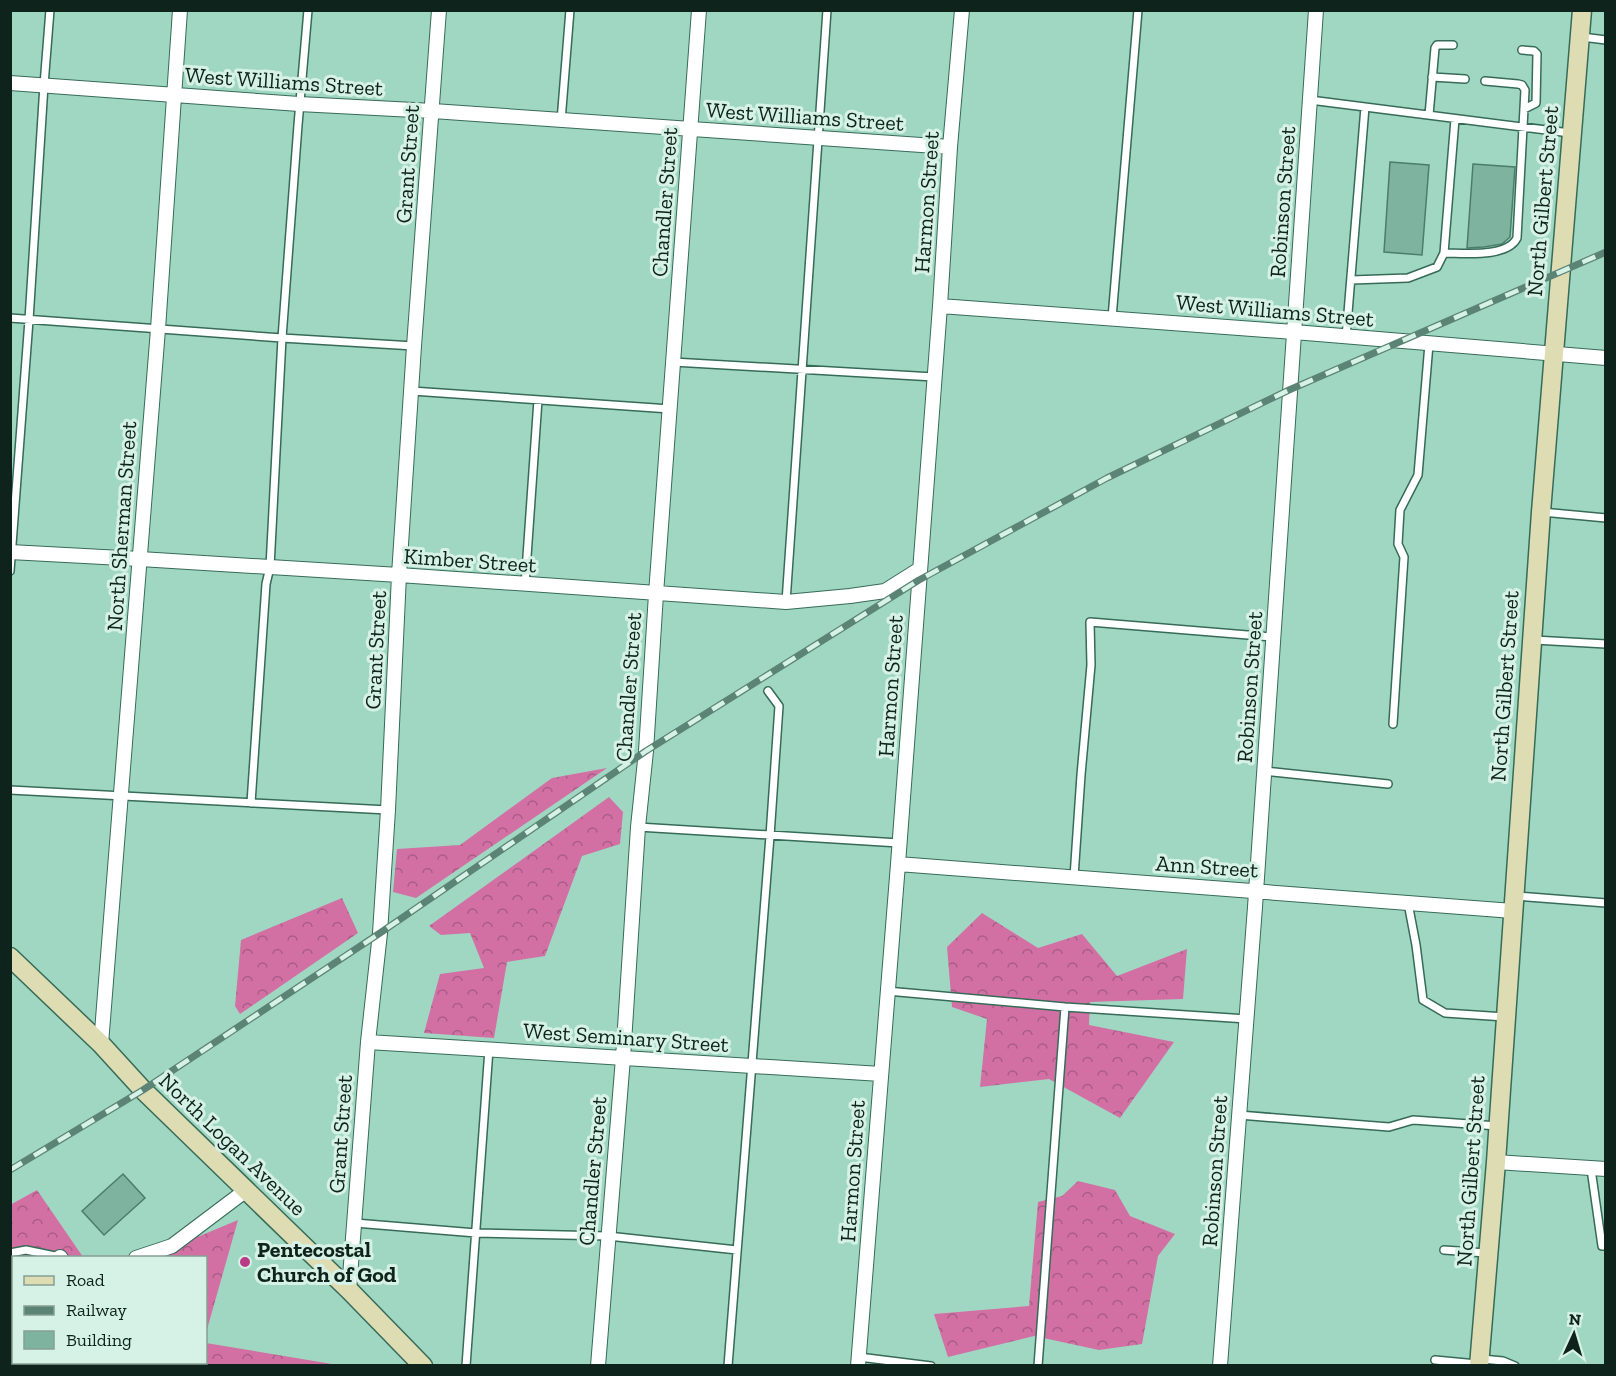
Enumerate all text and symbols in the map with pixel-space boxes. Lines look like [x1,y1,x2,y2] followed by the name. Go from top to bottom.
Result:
[184,61,385,102] street label: West Williams Street
[705,96,906,137] street label: West Williams Street
[390,103,425,224] street label: Grant Street
[1521,104,1564,297] street label: North Gilbert Street
[646,125,683,278] street label: Chandler Street
[1264,125,1301,279] street label: Robinson Street
[908,129,945,274] street label: Harmon Street
[1175,288,1376,333] street label: West Williams Street
[101,419,142,632] street label: North Sherman Street
[403,542,538,579] street label: Kimber Street
[359,589,392,710] street label: Grant Street
[1484,589,1525,782] street label: North Gilbert Street
[610,610,647,763] street label: Chandler Street
[1231,610,1268,764] street label: Robinson Street
[872,613,909,758] street label: Harmon Street
[1155,849,1260,884] street label: Ann Street
[522,1017,731,1058] street label: West Seminary Street
[153,1067,312,1222] street label: North Logan Avenue
[323,1073,358,1194] street label: Grant Street
[1450,1074,1491,1267] street label: North Gilbert Street
[573,1094,613,1247] street label: Chandler Street
[1196,1094,1233,1248] street label: Robinson Street
[834,1098,871,1243] street label: Harmon Street
[257,1236,397,1288] place label: Pentecostal Church of God
[238,1255,252,1269] marker: Pentecostal Church of God
[12,1256,207,1364] legend
[66,1269,105,1291] text: Road
[66,1299,128,1321] text: Railway
[1544,1304,1604,1364] north arrow
[1568,1310,1582,1329] text: N
[66,1329,132,1351] text: Building

